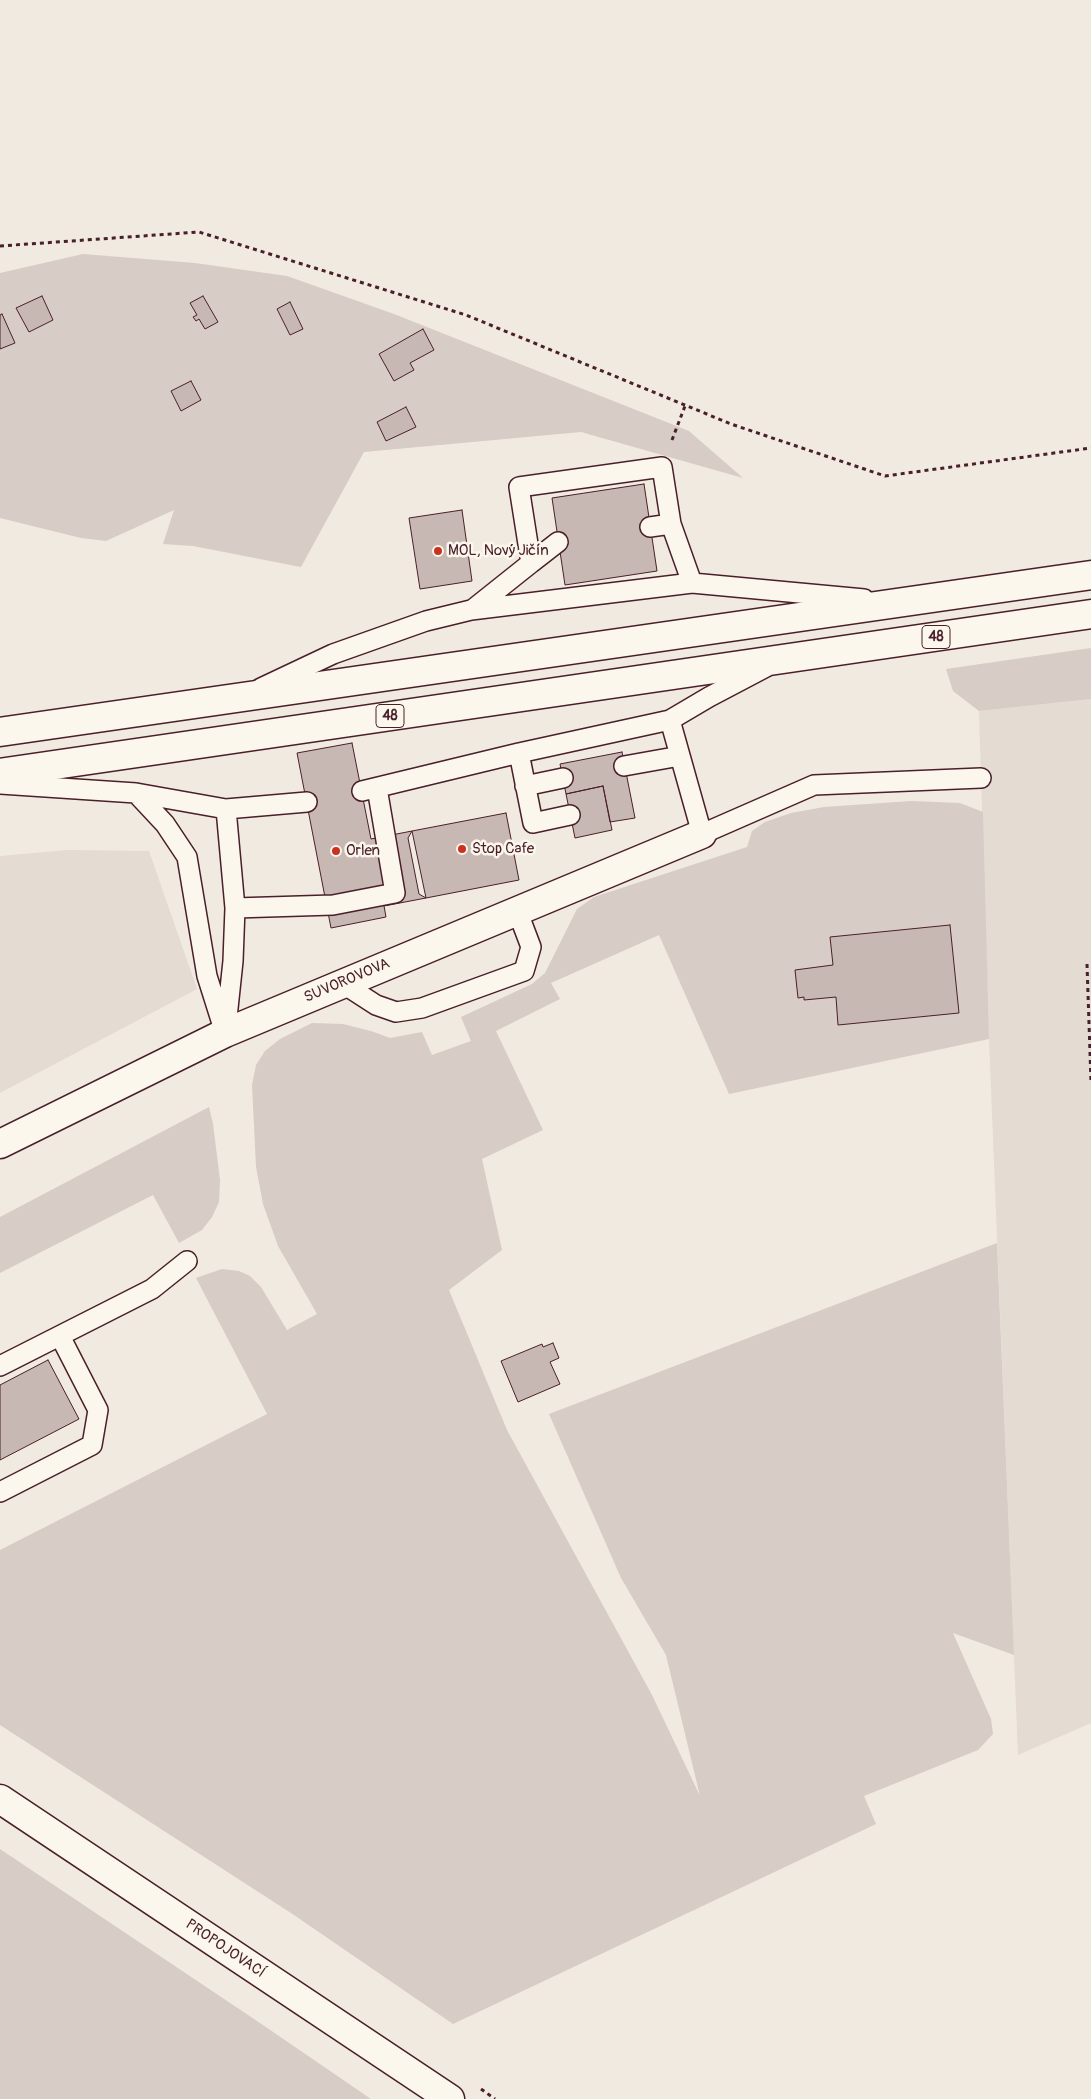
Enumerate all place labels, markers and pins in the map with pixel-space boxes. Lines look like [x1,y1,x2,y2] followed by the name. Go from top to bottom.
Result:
[448,542,549,560] place label: MOL, Nový Jičín
[432,545,444,557] marker: MOL, Nový Jičín
[472,840,534,858] place label: Stop Cafe
[346,842,380,860] place label: Orlen
[456,843,468,855] marker: Stop Cafe
[330,845,342,857] marker: Orlen

